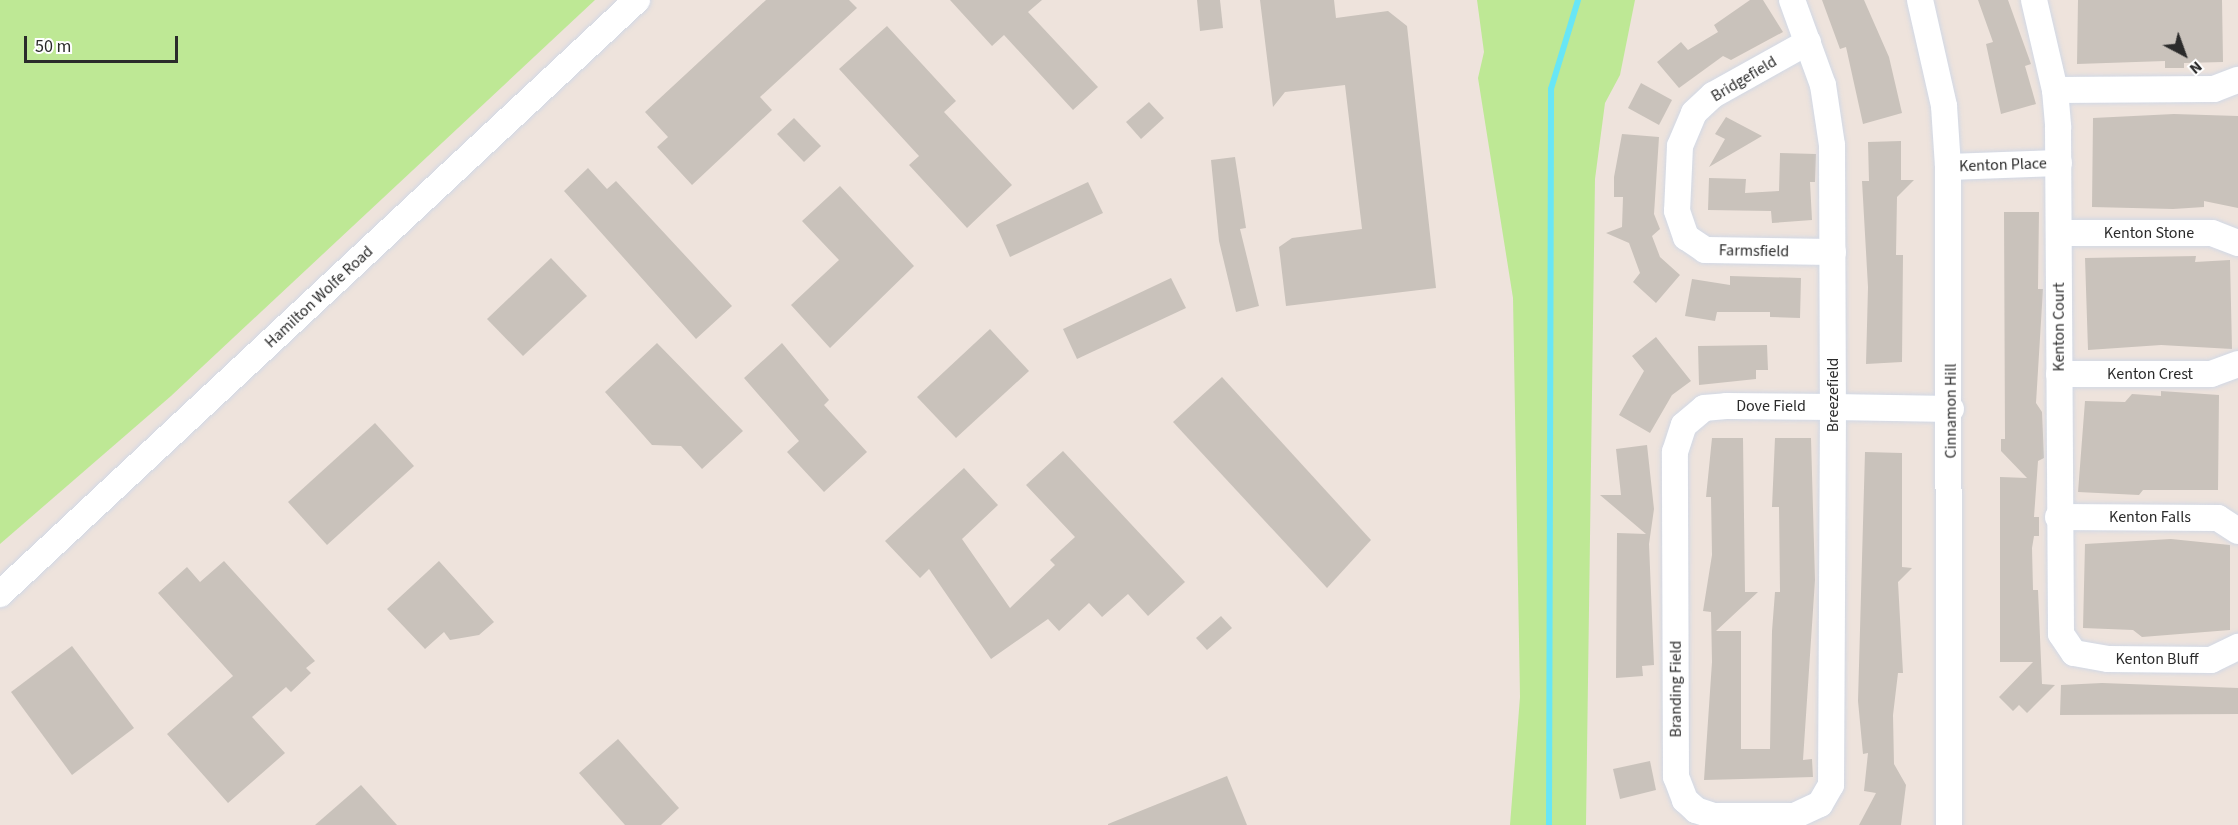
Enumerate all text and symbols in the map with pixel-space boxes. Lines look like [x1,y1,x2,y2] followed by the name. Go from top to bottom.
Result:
[27,24,182,62] scale bar
[2154,24,2214,84] north arrow
[35,34,71,59] text: 50 m
[1708,52,1780,106] street label: Bridgefield
[2185,56,2207,79] text: N
[1959,154,2047,176] street label: Kenton Place
[2104,223,2194,243] street label: Kenton Stone
[1719,241,1789,261] street label: Farmsfield
[261,242,377,352] street label: Hamilton Wolfe Road
[2049,282,2069,372] street label: Kenton Court
[1823,358,1843,432] street label: Breezefield
[1941,363,1961,459] street label: Cinnamon Hill
[2107,364,2193,384] street label: Kenton Crest
[1736,396,1806,416] street label: Dove Field
[2109,507,2191,527] street label: Kenton Falls
[1666,641,1686,737] street label: Branding Field
[2115,649,2199,669] street label: Kenton Bluff

